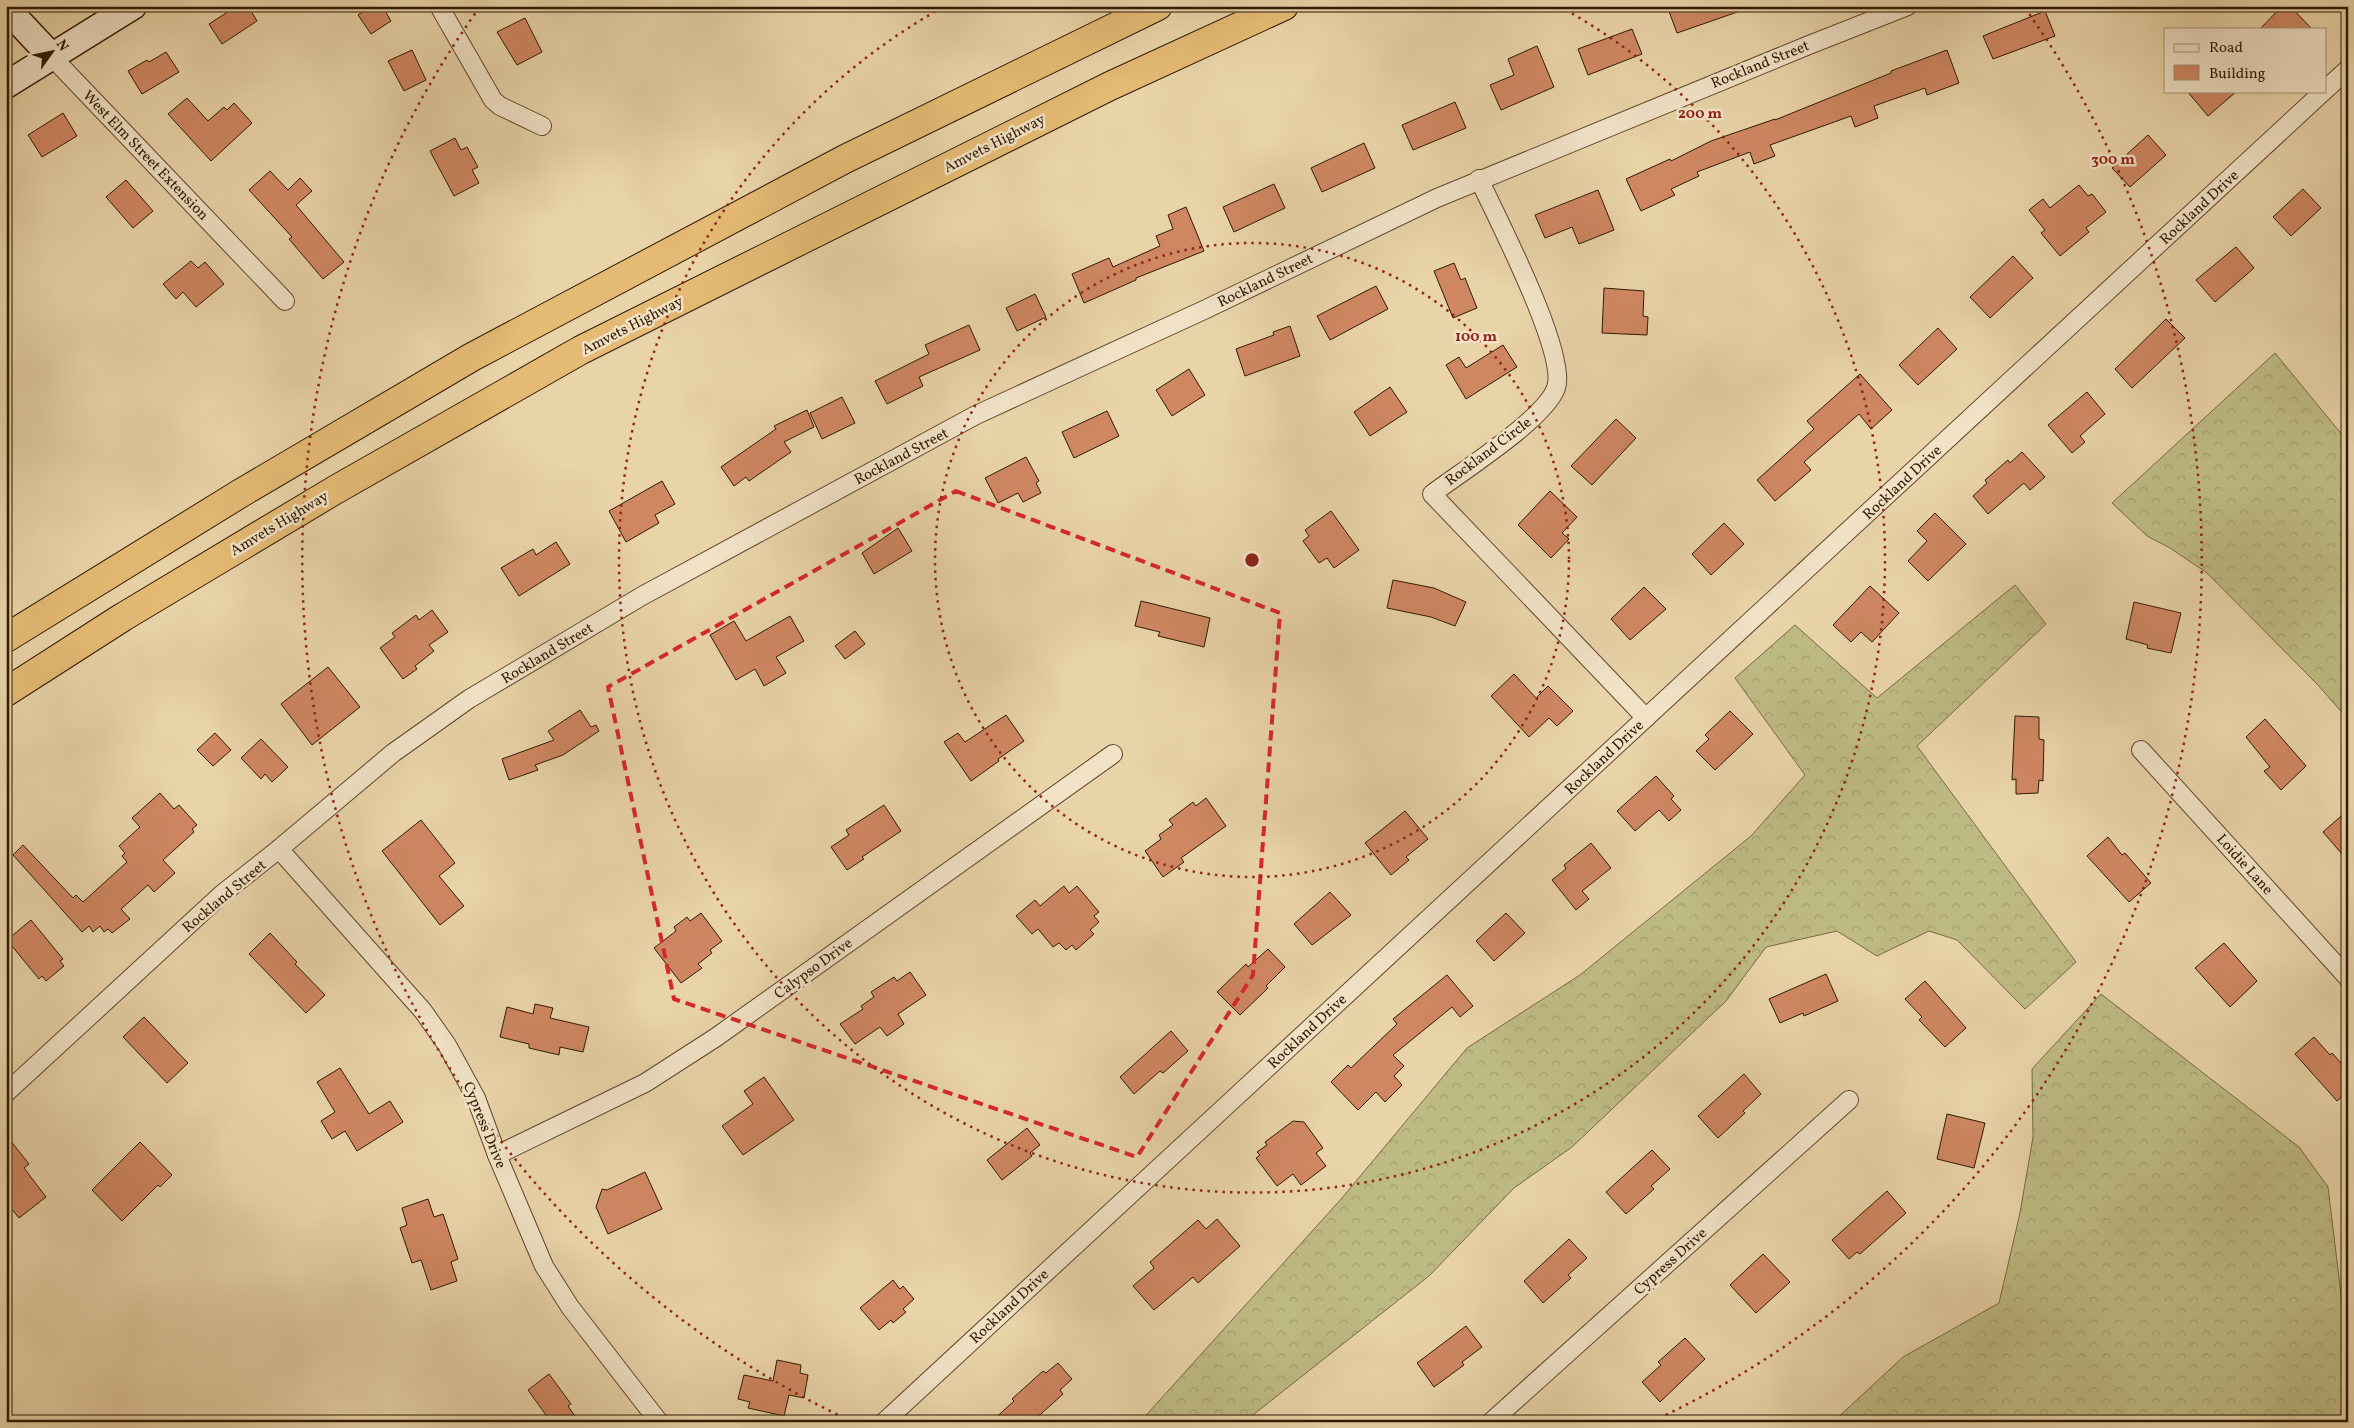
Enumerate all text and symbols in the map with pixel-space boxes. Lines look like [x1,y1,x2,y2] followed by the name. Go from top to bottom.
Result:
[28,28,78,78] north arrow
[2164,28,2326,92] legend
[51,36,72,55] text: N
[1708,36,1813,95] street label: Rockland Street
[2209,38,2243,59] text: Road
[2209,64,2266,85] text: Building
[77,86,213,226] street label: West Elm Street Extension
[1678,104,1722,125] text: 200 m
[940,110,1049,179] street label: Amvets Highway
[2091,150,2135,171] text: 300 m
[2156,166,2244,250] street label: Rockland Drive
[1214,249,1317,314] street label: Rockland Street
[578,292,687,361] street label: Amvets Highway
[1455,327,1498,348] text: 100 m
[1441,413,1536,492] street label: Rockland Circle
[851,424,953,491] street label: Rockland Street
[1859,441,1947,525] street label: Rockland Drive
[227,487,333,562] street label: Amvets Highway
[1243,551,1261,569] centre of rings
[498,618,598,690] street label: Rockland Street
[1561,716,1649,800] street label: Rockland Drive
[2211,830,2277,900] street label: Loidie Lane
[178,856,272,939] street label: Rockland Street
[770,934,857,1005] street label: Calypso Drive
[1264,990,1352,1074] street label: Rockland Drive
[457,1079,511,1172] street label: Cypress Drive
[1630,1224,1712,1301] street label: Cypress Drive
[966,1265,1054,1349] street label: Rockland Drive

